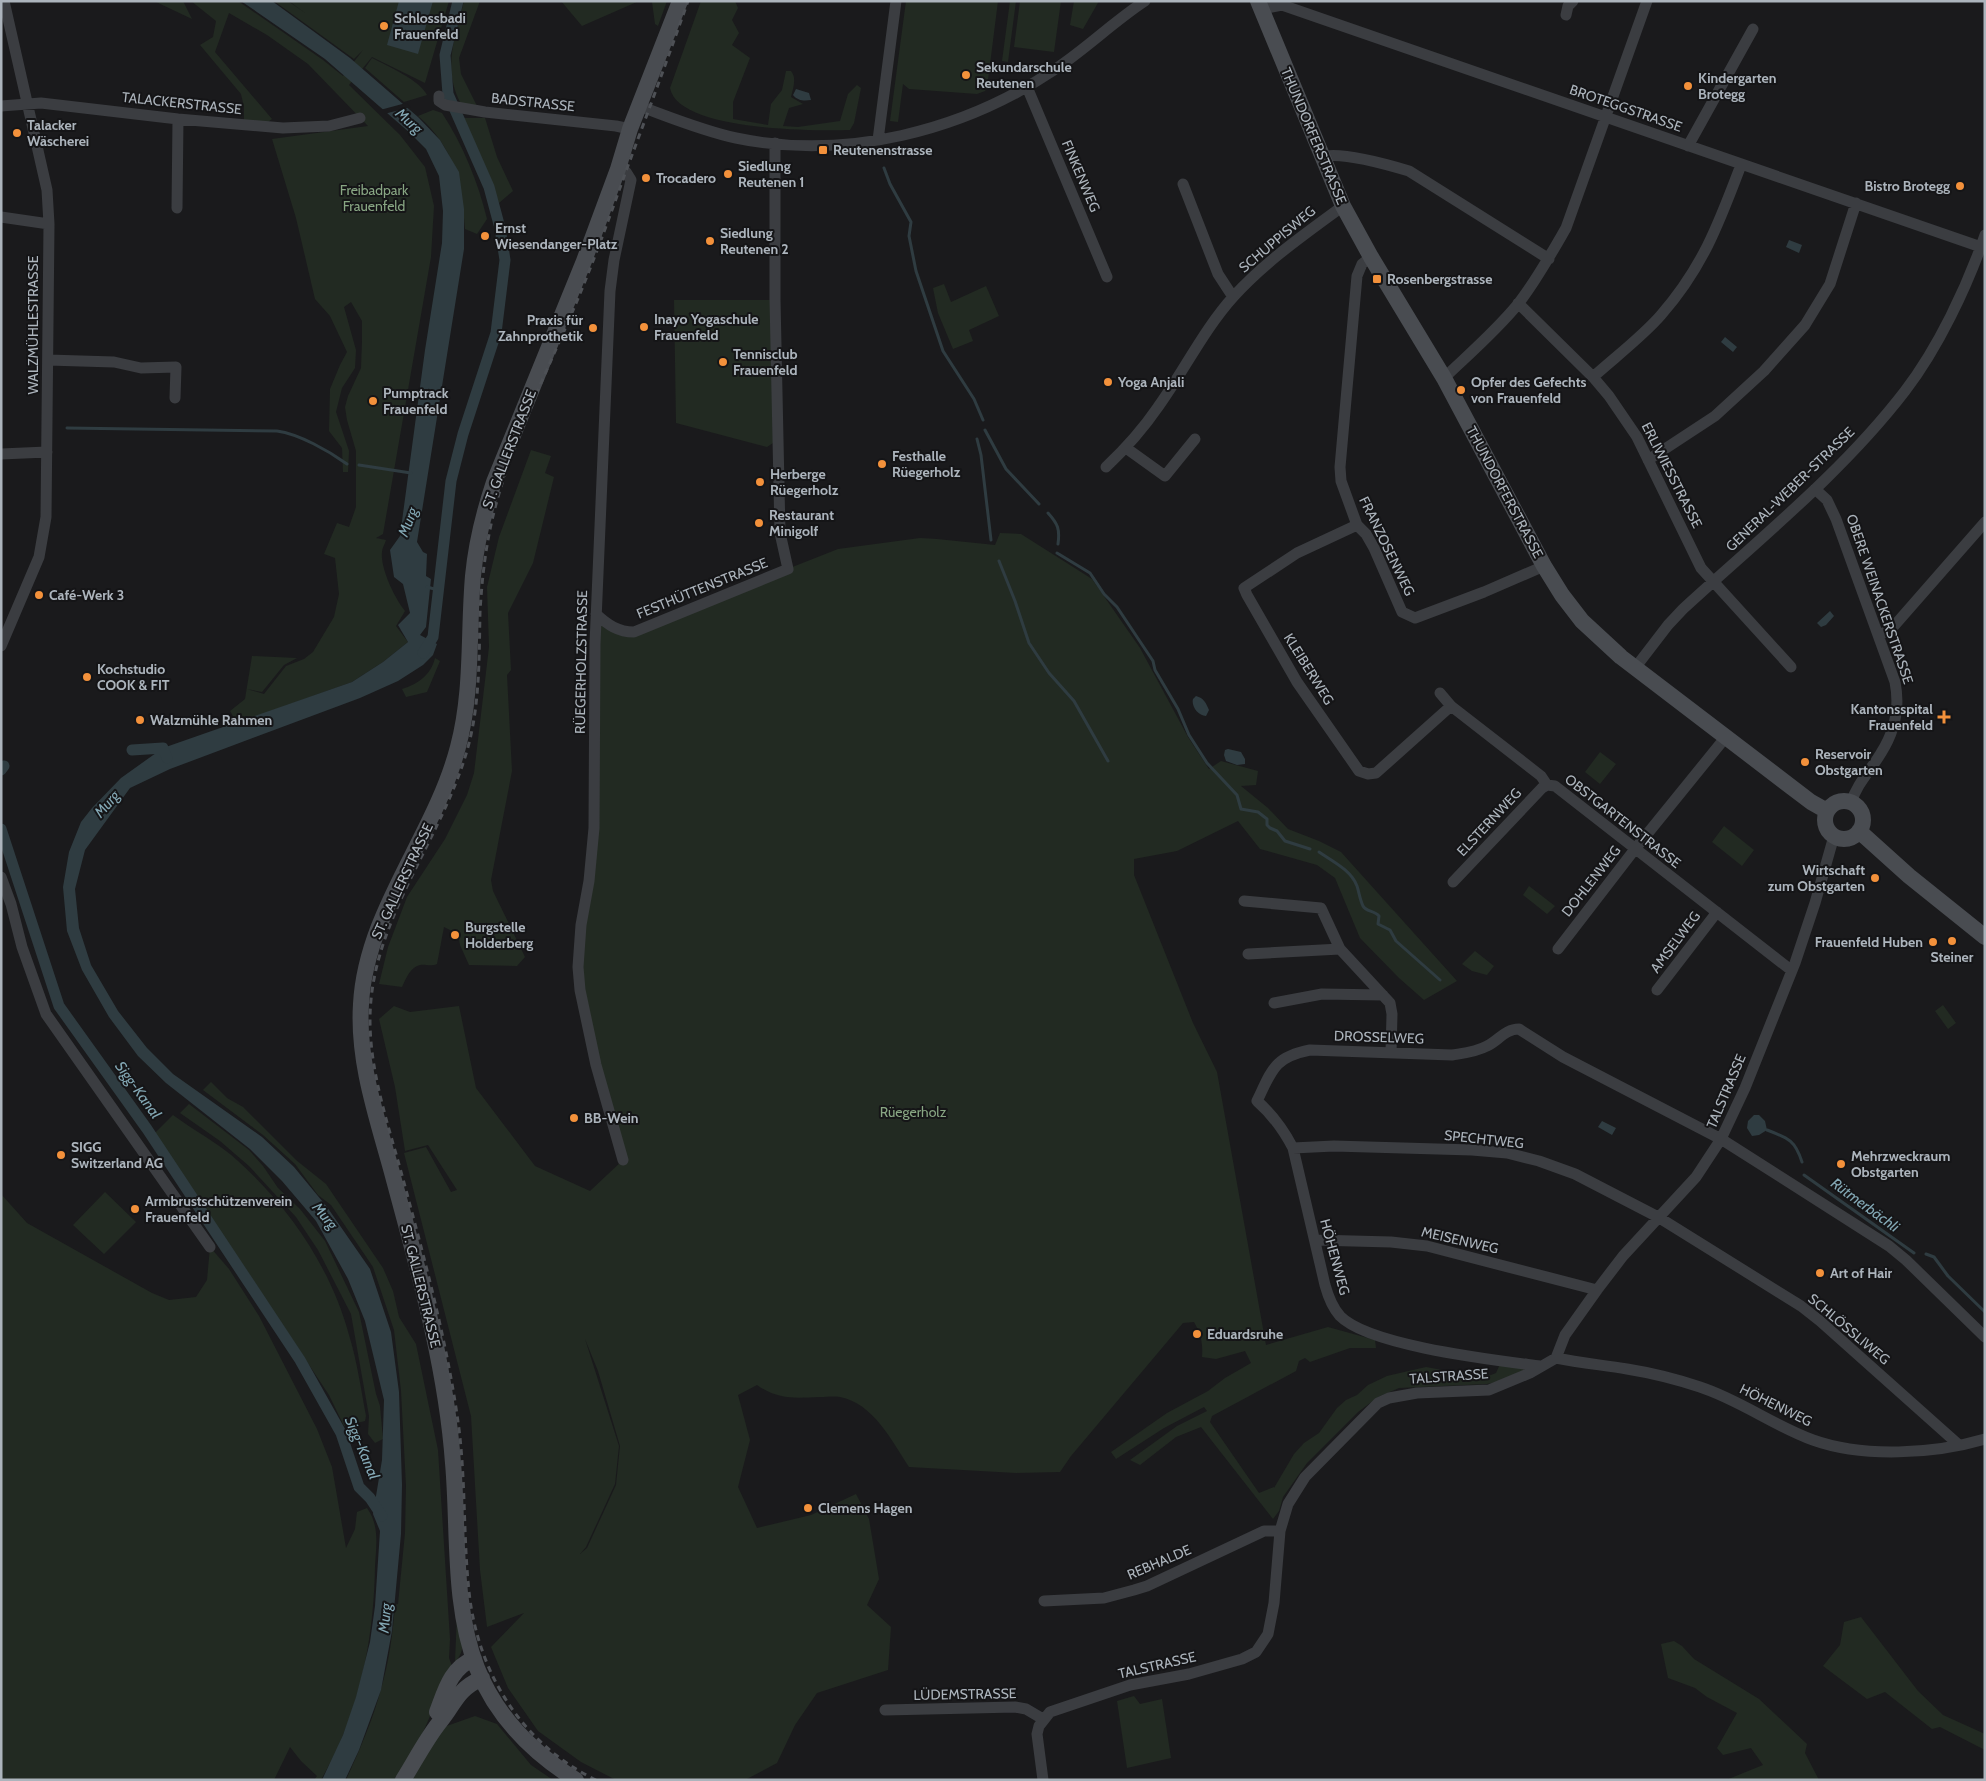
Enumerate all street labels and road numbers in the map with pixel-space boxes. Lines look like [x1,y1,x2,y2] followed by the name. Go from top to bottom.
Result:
[1277,65,1351,207] street label: THUNDORFERSTRASSE
[1567,80,1685,136] street label: BROTEGGSTRASSE
[121,88,243,118] street label: TALACKERSTRASSE
[490,89,576,115] street label: BADSTRASSE
[1058,137,1104,215] street label: FINKENWEG
[1235,202,1319,276] street label: SCHUPPISWEG
[24,255,42,394] street label: WALZMÜHLESTRASSE
[478,387,540,511] street label: ST. GALLERSTRASSE
[1638,419,1707,531] street label: ERLIWIESSTRASSE
[1463,423,1548,561] street label: THUNDORFERSTRASSE
[1722,423,1858,555] street label: GENERAL-WEBER-STRASSE
[1355,493,1419,599] street label: FRANZOSENWEG
[1842,512,1918,687] street label: OBERE WEINACKERSTRASSE
[634,553,771,623] street label: FESTHÜTTENSTRASSE
[571,590,591,734] street label: RÜEGERHOLZSTRASSE
[1280,630,1338,708] street label: KLEIBERWEG
[1561,770,1685,872] street label: OBSTGARTENSTRASSE
[1453,784,1525,860] street label: ELSTERNWEG
[367,820,437,942] street label: ST. GALLERSTRASSE
[1558,842,1624,920] street label: DOHLENWEG
[1646,908,1704,976] street label: AMSELWEG
[1334,1026,1424,1048] street label: DROSSELWEG
[1702,1051,1750,1131] street label: TALSTRASSE
[1443,1126,1525,1152] street label: SPECHTWEG
[1316,1217,1354,1297] street label: HÖHENWEG
[1420,1222,1500,1258] street label: MEISENWEG
[397,1223,445,1350] street label: ST. GALLERSTRASSE
[1804,1290,1894,1368] street label: SCHLÖSSLIWEG
[1409,1364,1489,1388] street label: TALSTRASSE
[1737,1380,1815,1430] street label: HÖHENWEG
[1124,1540,1194,1584] street label: REBHALDE
[1116,1647,1198,1683] street label: TALSTRASSE
[913,1684,1017,1704] street label: LÜDEMSTRASSE

